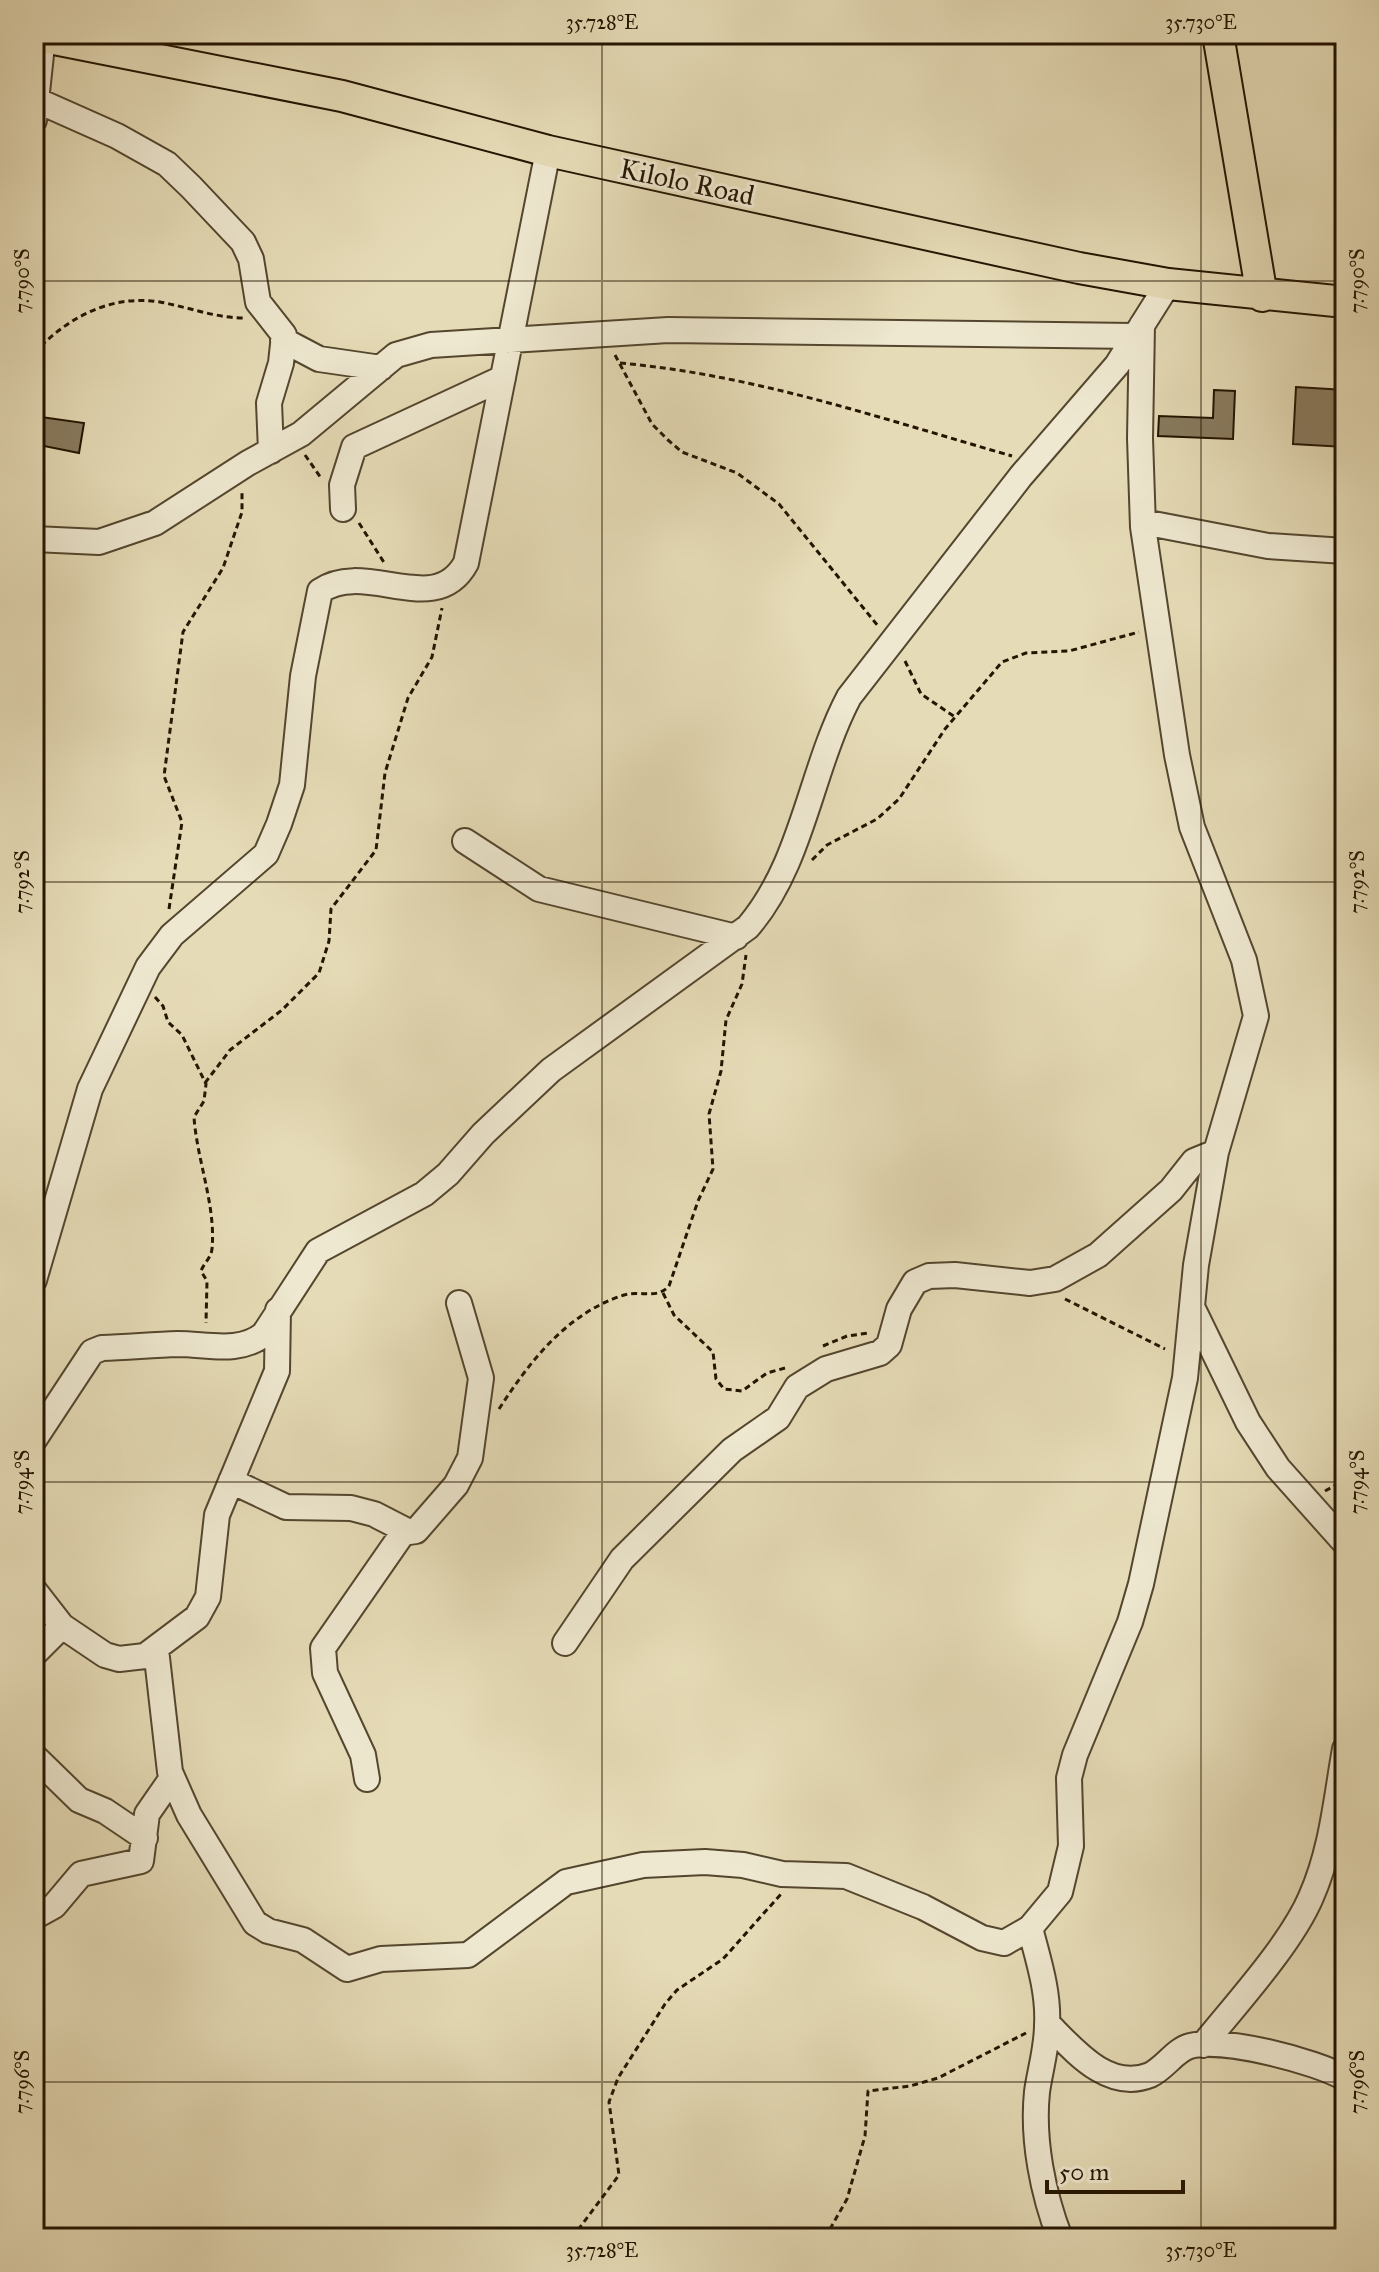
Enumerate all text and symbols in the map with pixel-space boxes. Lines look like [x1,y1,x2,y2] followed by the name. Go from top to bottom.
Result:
[566,10,638,34] text: 35.728°E
[1165,10,1237,34] text: 35.730°E
[617,151,757,213] street label: Kilolo Road
[10,248,34,314] text: 7.790°S
[1345,248,1369,314] text: 7.790°S
[10,850,34,914] text: 7.792°S
[1345,850,1369,914] text: 7.792°S
[10,1450,34,1514] text: 7.794°S
[1345,1450,1369,1514] text: 7.794°S
[10,2050,34,2114] text: 7.796°S
[1345,2050,1369,2114] text: 7.796°S
[1047,2144,1183,2194] scale bar
[1059,2157,1109,2187] text: 50 m
[566,2238,638,2262] text: 35.728°E
[1165,2238,1237,2262] text: 35.730°E

